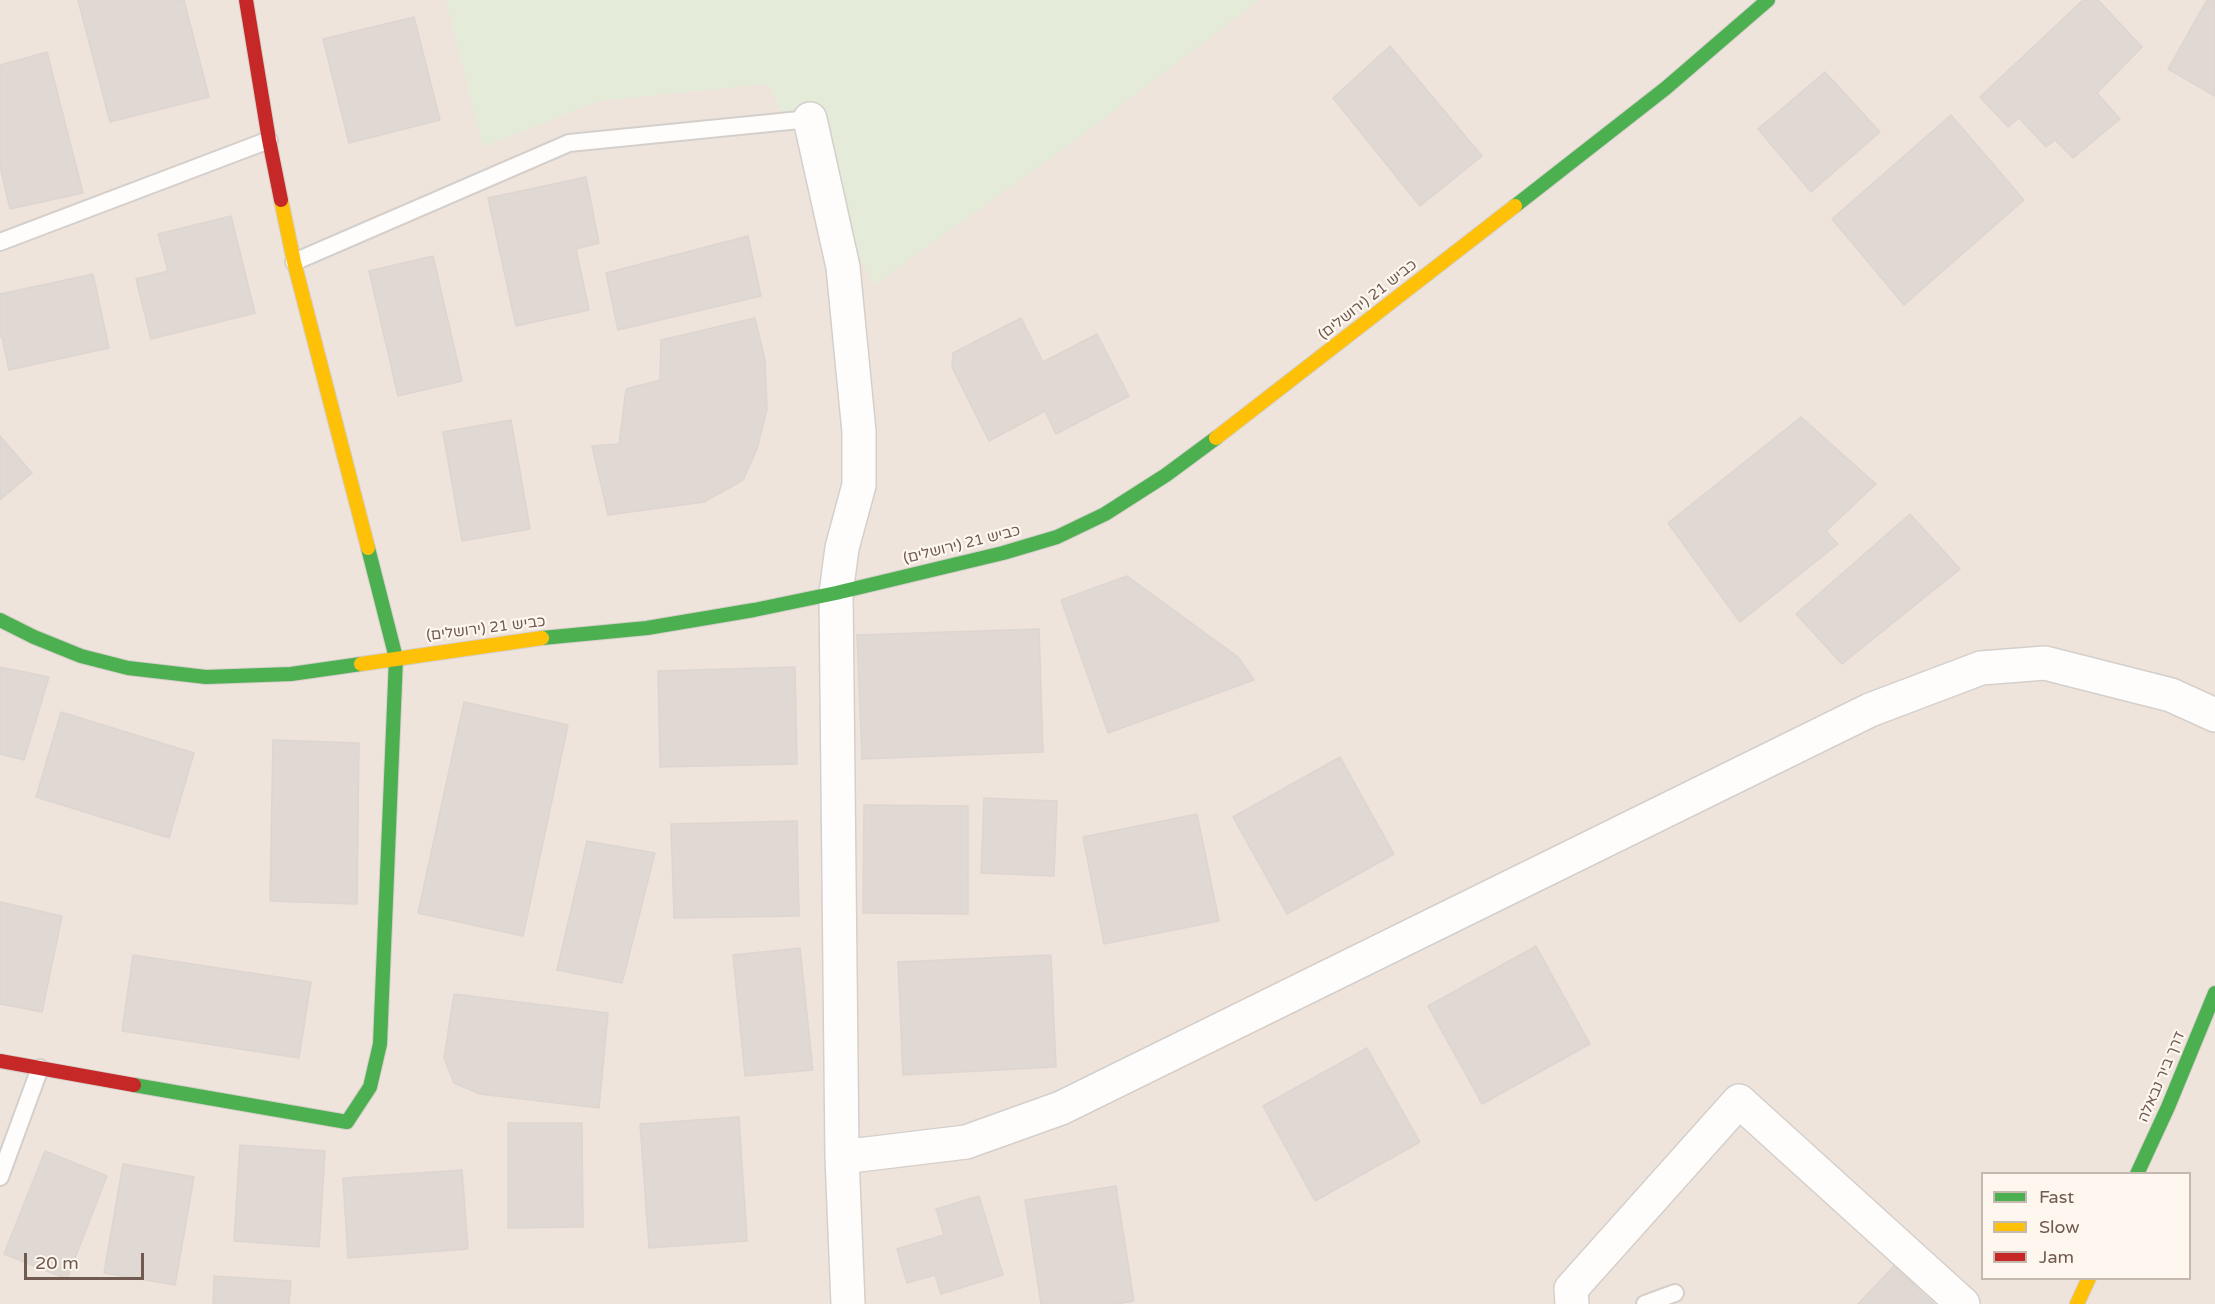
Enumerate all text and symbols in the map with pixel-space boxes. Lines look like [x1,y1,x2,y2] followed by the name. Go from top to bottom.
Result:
[1315,256,1421,344] street label: כביש 21 (ירושלים)
[902,522,1022,568] street label: כביש 21 (ירושלים)
[425,613,547,645] street label: כביש 21 (ירושלים)
[2135,1029,2189,1125] street label: דרך ביר נבאלה
[1981,1172,2191,1280] legend
[2039,1186,2074,1208] text: Fast
[2039,1216,2080,1238] text: Slow
[27,1241,147,1279] scale bar
[2039,1246,2074,1268] text: Jam
[35,1252,79,1274] text: 20 m

